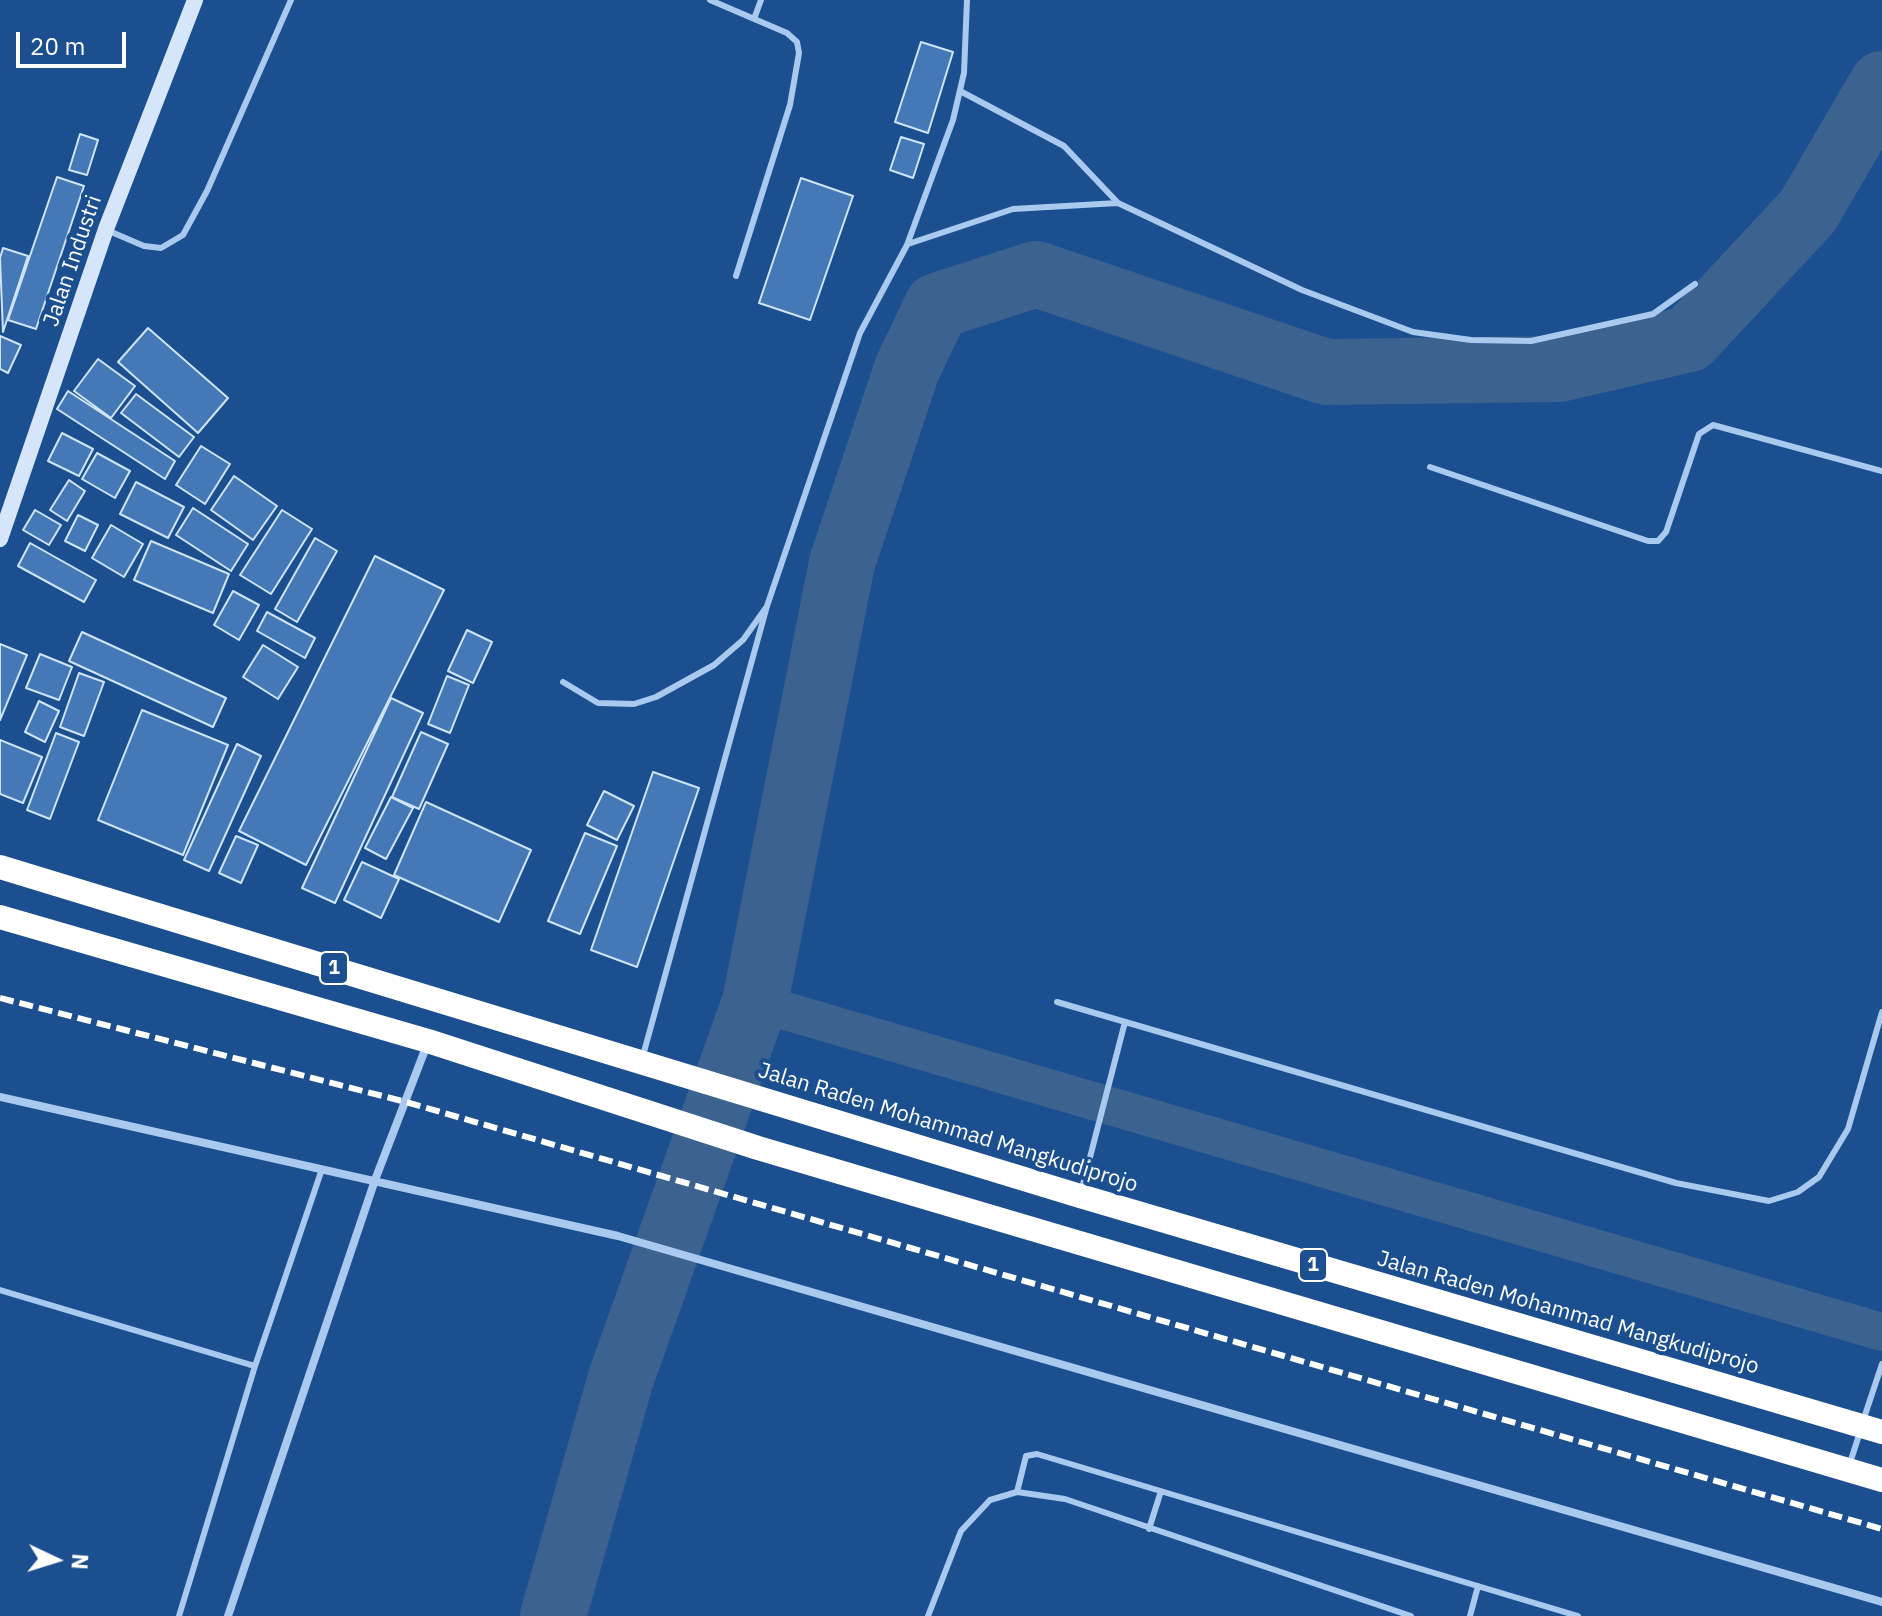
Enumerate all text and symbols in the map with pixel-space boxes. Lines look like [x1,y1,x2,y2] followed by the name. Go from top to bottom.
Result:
[20,16,130,66] scale bar
[30,30,85,62] text: 20 m
[38,192,108,330] street label: Jalan Industri
[320,952,348,984] road number: 1
[755,1058,1141,1198] street label: Jalan Raden Mohammad Mangkudiprojo
[1374,1246,1762,1380] street label: Jalan Raden Mohammad Mangkudiprojo
[1299,1249,1327,1281] road number: 1
[16,1520,96,1600] north arrow
[65,1553,95,1571] text: N

